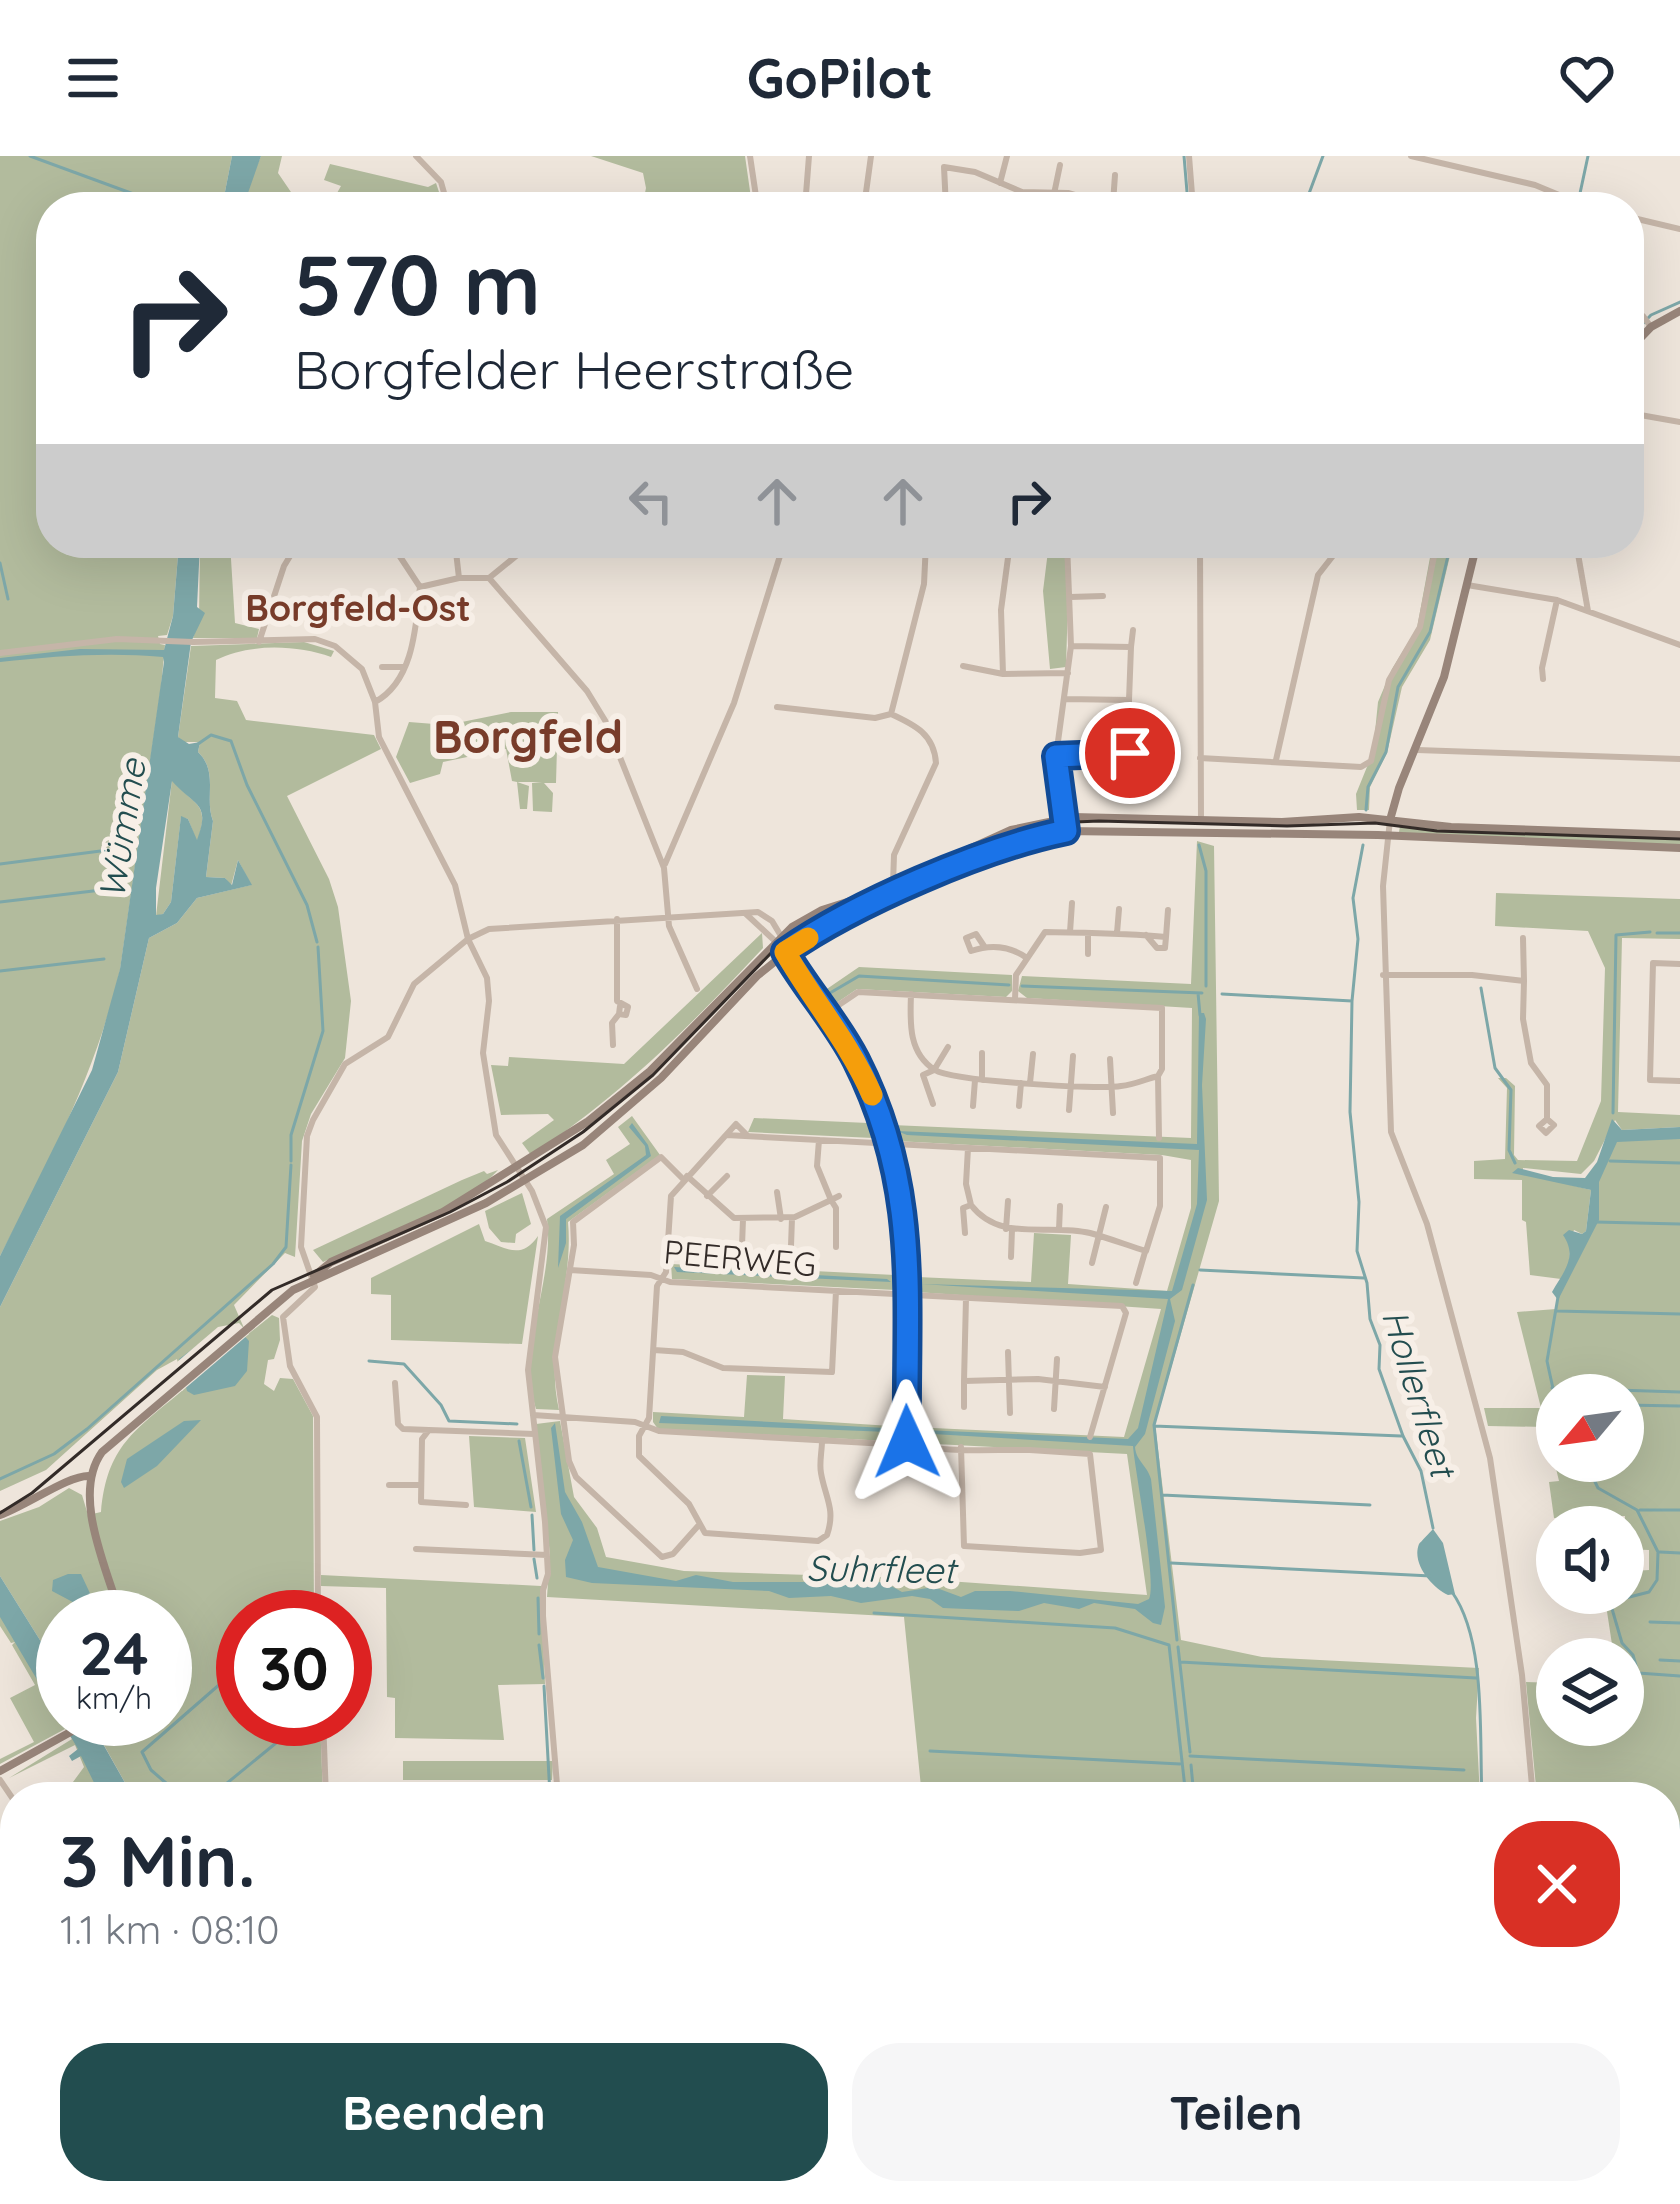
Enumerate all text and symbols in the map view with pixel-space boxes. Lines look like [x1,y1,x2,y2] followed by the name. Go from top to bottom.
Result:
[747,44,933,112] text: GoPilot
[60,45,126,111] icon: menu
[1554,45,1620,111] icon: heart
[294,231,541,336] text: 570 m
[96,240,252,396] icon: right
[294,335,854,403] text: Borgfelder Heerstraße
[618,468,684,534] icon: left
[744,468,810,534] icon: ahead
[870,468,936,534] icon: ahead
[996,468,1062,534] icon: right
[245,585,471,630] district label: Borgfeld-Ost
[1079,702,1181,804] pin
[433,708,623,764] district label: Borgfeld
[1097,720,1163,786] icon: arrive
[88,754,155,902] water label: Wümme
[662,1230,818,1285] street label: PEERWEG
[1373,1304,1467,1485] water label: Hollerfleet
[1536,1374,1644,1482] north arrow
[1536,1374,1644,1746] map controls
[844,1379,970,1505] position arrow
[1536,1506,1644,1614] button: sound
[806,1545,960,1592] water label: Suhrfleet
[216,1590,372,1746] speed limit sign: 30
[79,1615,149,1690] text: 24
[1536,1638,1644,1746] button: layers
[76,1679,152,1717] text: km/h
[60,1815,256,1905] text: 3 Min.
[1494,1821,1620,1947] button: close
[60,1905,279,1954] text: 1.1 km · 08:10
[60,2043,828,2181] button: Beenden
[852,2043,1620,2181] button: Teilen

